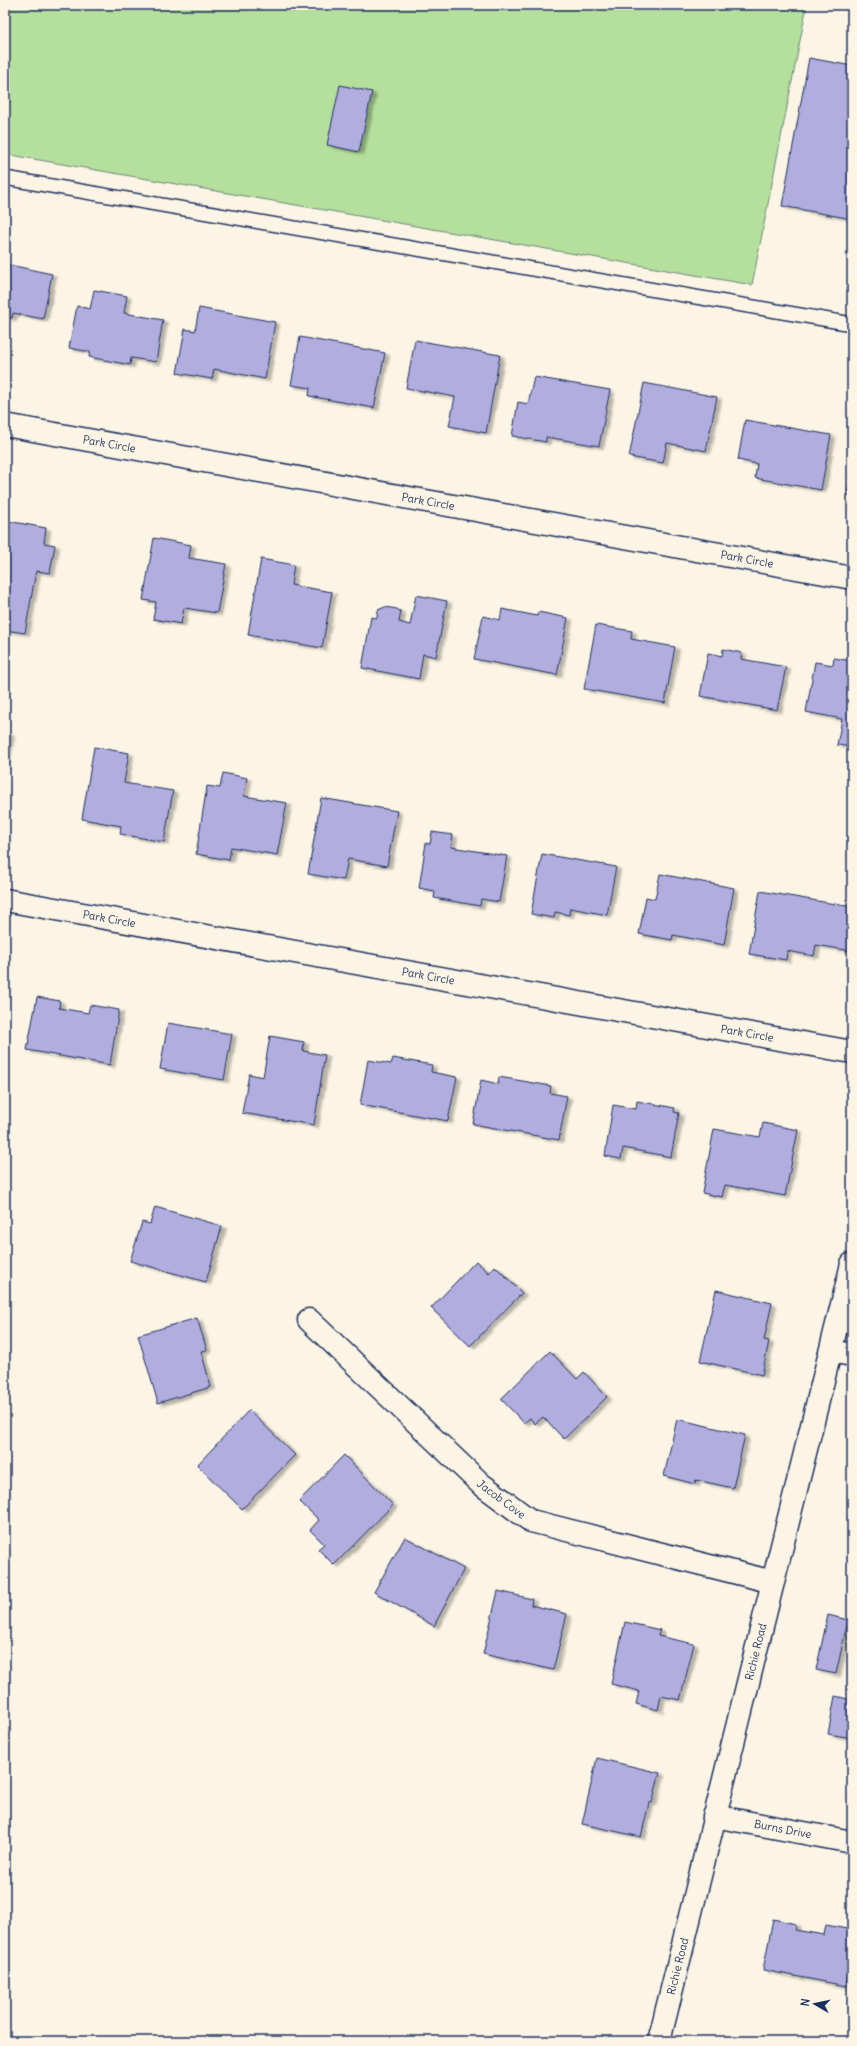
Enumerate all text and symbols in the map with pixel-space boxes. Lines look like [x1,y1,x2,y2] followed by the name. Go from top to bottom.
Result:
[82,432,137,455] street label: Park Circle
[401,490,456,513] street label: Park Circle
[719,547,775,571] street label: Park Circle
[82,907,137,930] street label: Park Circle
[401,964,456,988] street label: Park Circle
[720,1022,775,1045] street label: Park Circle
[474,1477,528,1522] street label: Jacob Cove
[742,1621,770,1682] street label: Richie Road
[753,1817,813,1841] street label: Burns Drive
[664,1936,692,1996] street label: Richie Road
[795,1984,835,2024] north arrow
[798,1998,813,2007] text: N

